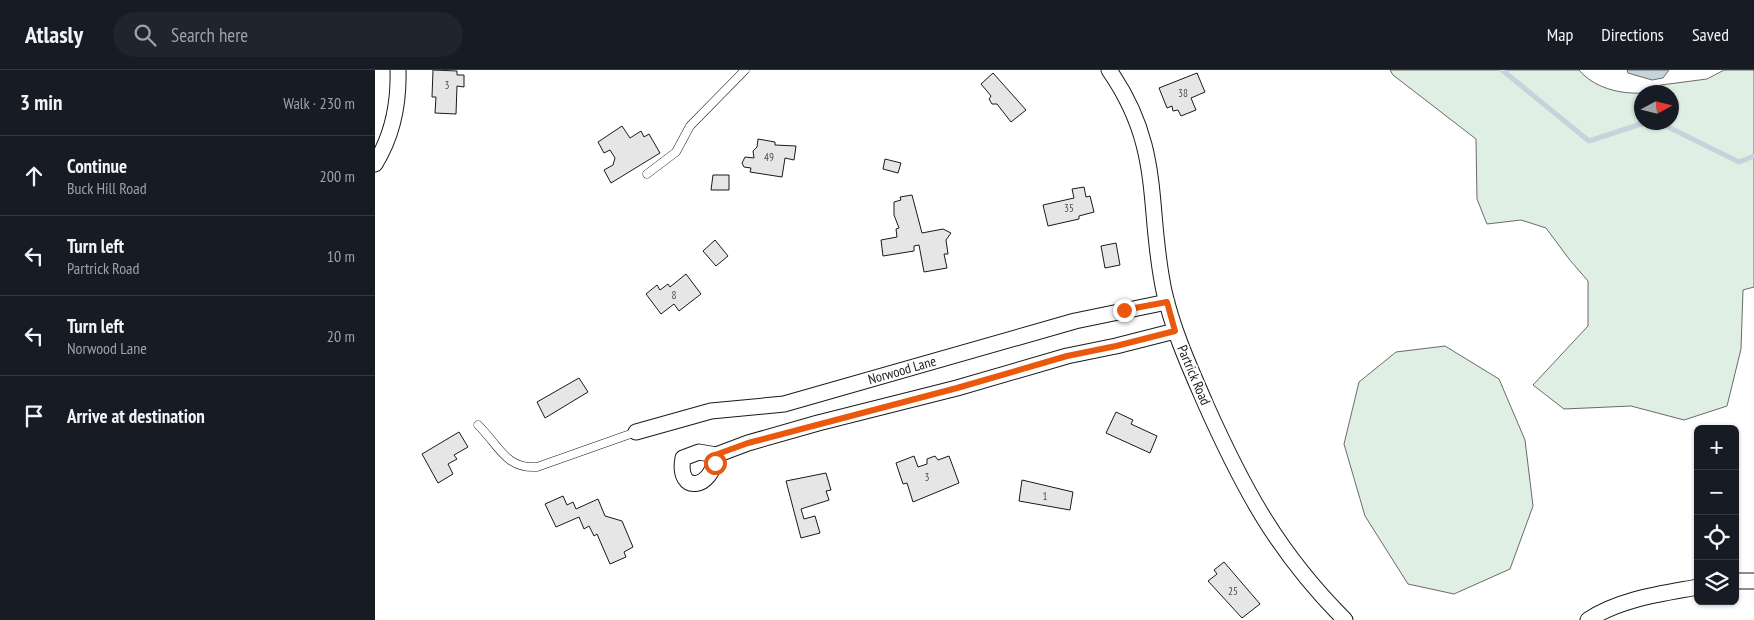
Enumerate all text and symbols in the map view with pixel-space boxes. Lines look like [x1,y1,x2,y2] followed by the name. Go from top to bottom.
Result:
[113,12,463,57] search box
[25,19,83,50] text: Atlasly
[131,21,159,49] icon: search
[171,23,248,47] text: Search here
[1547,23,1573,46] text: Map
[1601,23,1664,46] text: Directions
[1692,23,1729,46] text: Saved
[445,78,450,92] house number: 3
[1634,85,1679,130] north arrow
[1178,86,1188,100] house number: 38
[20,89,62,116] text: 3 min
[283,93,355,113] text: Walk · 230 m
[764,150,774,164] house number: 49
[67,154,127,178] text: Continue
[20,162,48,190] icon: ahead
[320,166,355,186] text: 200 m
[67,178,147,198] text: Buck Hill Road
[1064,201,1074,215] house number: 35
[67,234,124,258] text: Turn left
[20,242,48,270] icon: left
[327,246,355,266] text: 10 m
[67,258,139,278] text: Partrick Road
[672,288,677,302] house number: 8
[1113,299,1136,322] route end
[67,314,124,338] text: Turn left
[20,322,48,350] icon: left
[327,326,355,346] text: 20 m
[67,338,147,358] text: Norwood Lane
[1173,342,1215,408] street label: Partrick Road
[866,352,938,388] street label: Norwood Lane
[20,402,48,430] icon: arrive
[67,404,205,428] text: Arrive at destination
[1694,425,1739,605] map controls
[1694,425,1739,470] button: +
[704,452,727,475] route start
[925,470,930,484] house number: 3
[1694,470,1739,515] button: −
[1043,489,1048,503] house number: 1
[1694,515,1739,560] button: locate
[1694,560,1739,605] button: layers
[1228,584,1238,598] house number: 25

